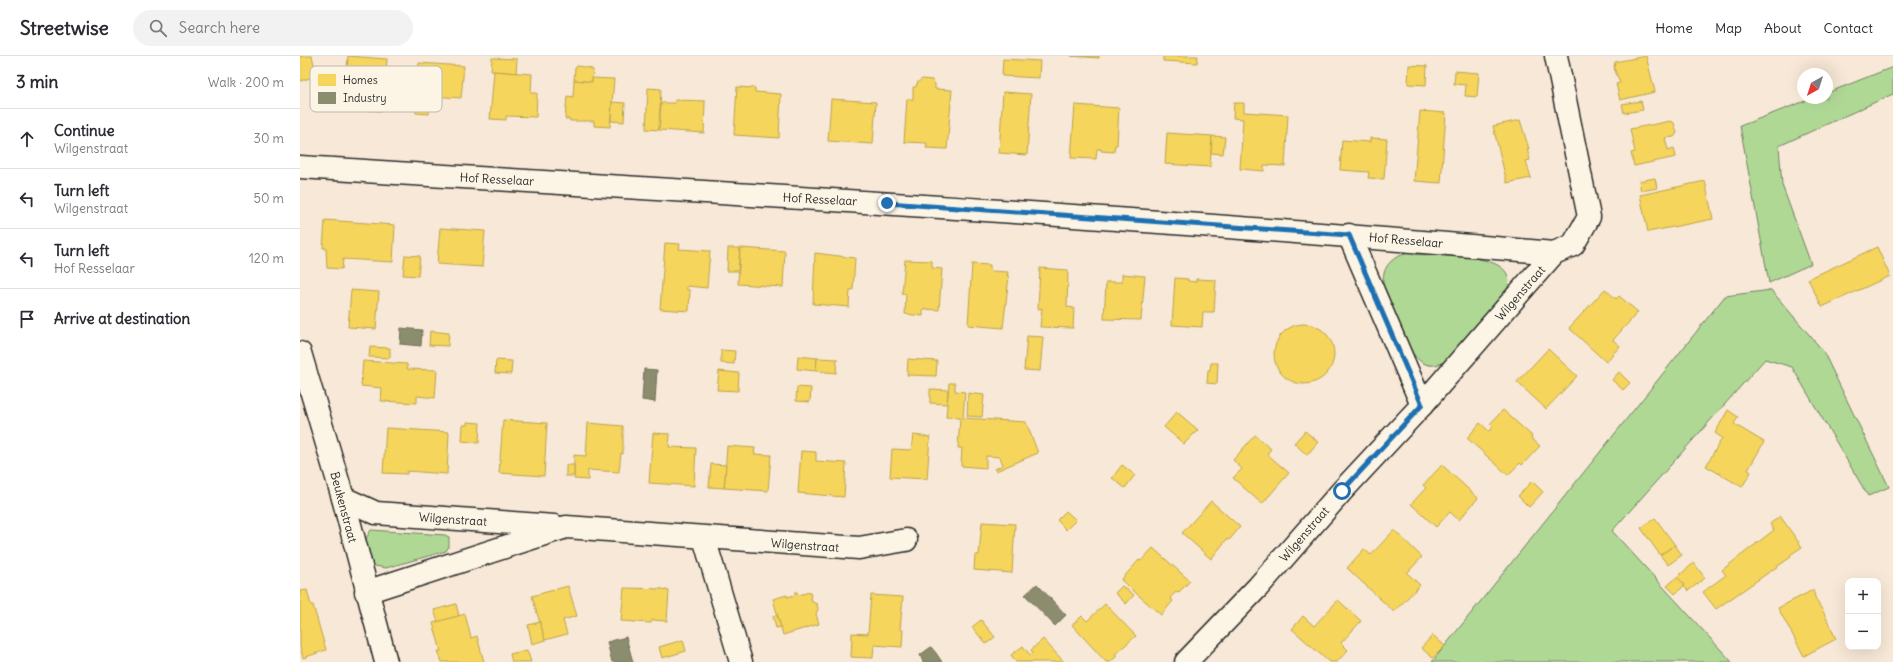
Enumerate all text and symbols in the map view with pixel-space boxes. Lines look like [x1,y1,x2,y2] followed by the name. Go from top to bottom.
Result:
[133,10,413,46] search box
[20,16,109,40] text: Streetwise
[147,17,169,39] icon: search
[179,18,260,37] text: Search here
[1655,19,1693,37] text: Home
[1715,19,1742,37] text: Map
[1764,19,1802,37] text: About
[1824,19,1873,37] text: Contact
[310,66,442,112] legend
[1797,68,1833,104] north arrow
[16,71,58,93] text: 3 min
[343,73,378,87] text: Homes
[208,74,284,91] text: Walk · 200 m
[343,91,386,105] text: Industry
[54,121,115,140] text: Continue
[16,128,38,150] icon: ahead
[254,130,284,147] text: 30 m
[54,140,128,157] text: Wilgenstraat
[459,170,535,188] street label: Hof Resselaar
[54,181,109,200] text: Turn left
[16,188,38,210] icon: left
[253,190,284,207] text: 50 m
[782,190,858,208] street label: Hof Resselaar
[878,194,896,212] route end
[54,200,128,217] text: Wilgenstraat
[1368,229,1444,251] street label: Hof Resselaar
[54,241,109,260] text: Turn left
[16,248,38,270] icon: left
[249,250,284,267] text: 120 m
[54,260,135,277] text: Hof Resselaar
[1492,262,1548,324] street label: Wilgenstraat
[16,308,38,330] icon: arrive
[54,309,190,328] text: Arrive at destination
[327,470,361,544] street label: Beukenstraat
[1333,482,1351,500] route start
[1276,503,1332,565] street label: Wilgenstraat
[418,509,488,529] street label: Wilgenstraat
[770,535,840,555] street label: Wilgenstraat
[1845,578,1881,650] map controls
[1845,578,1881,614] button: +
[1845,614,1881,650] button: −

